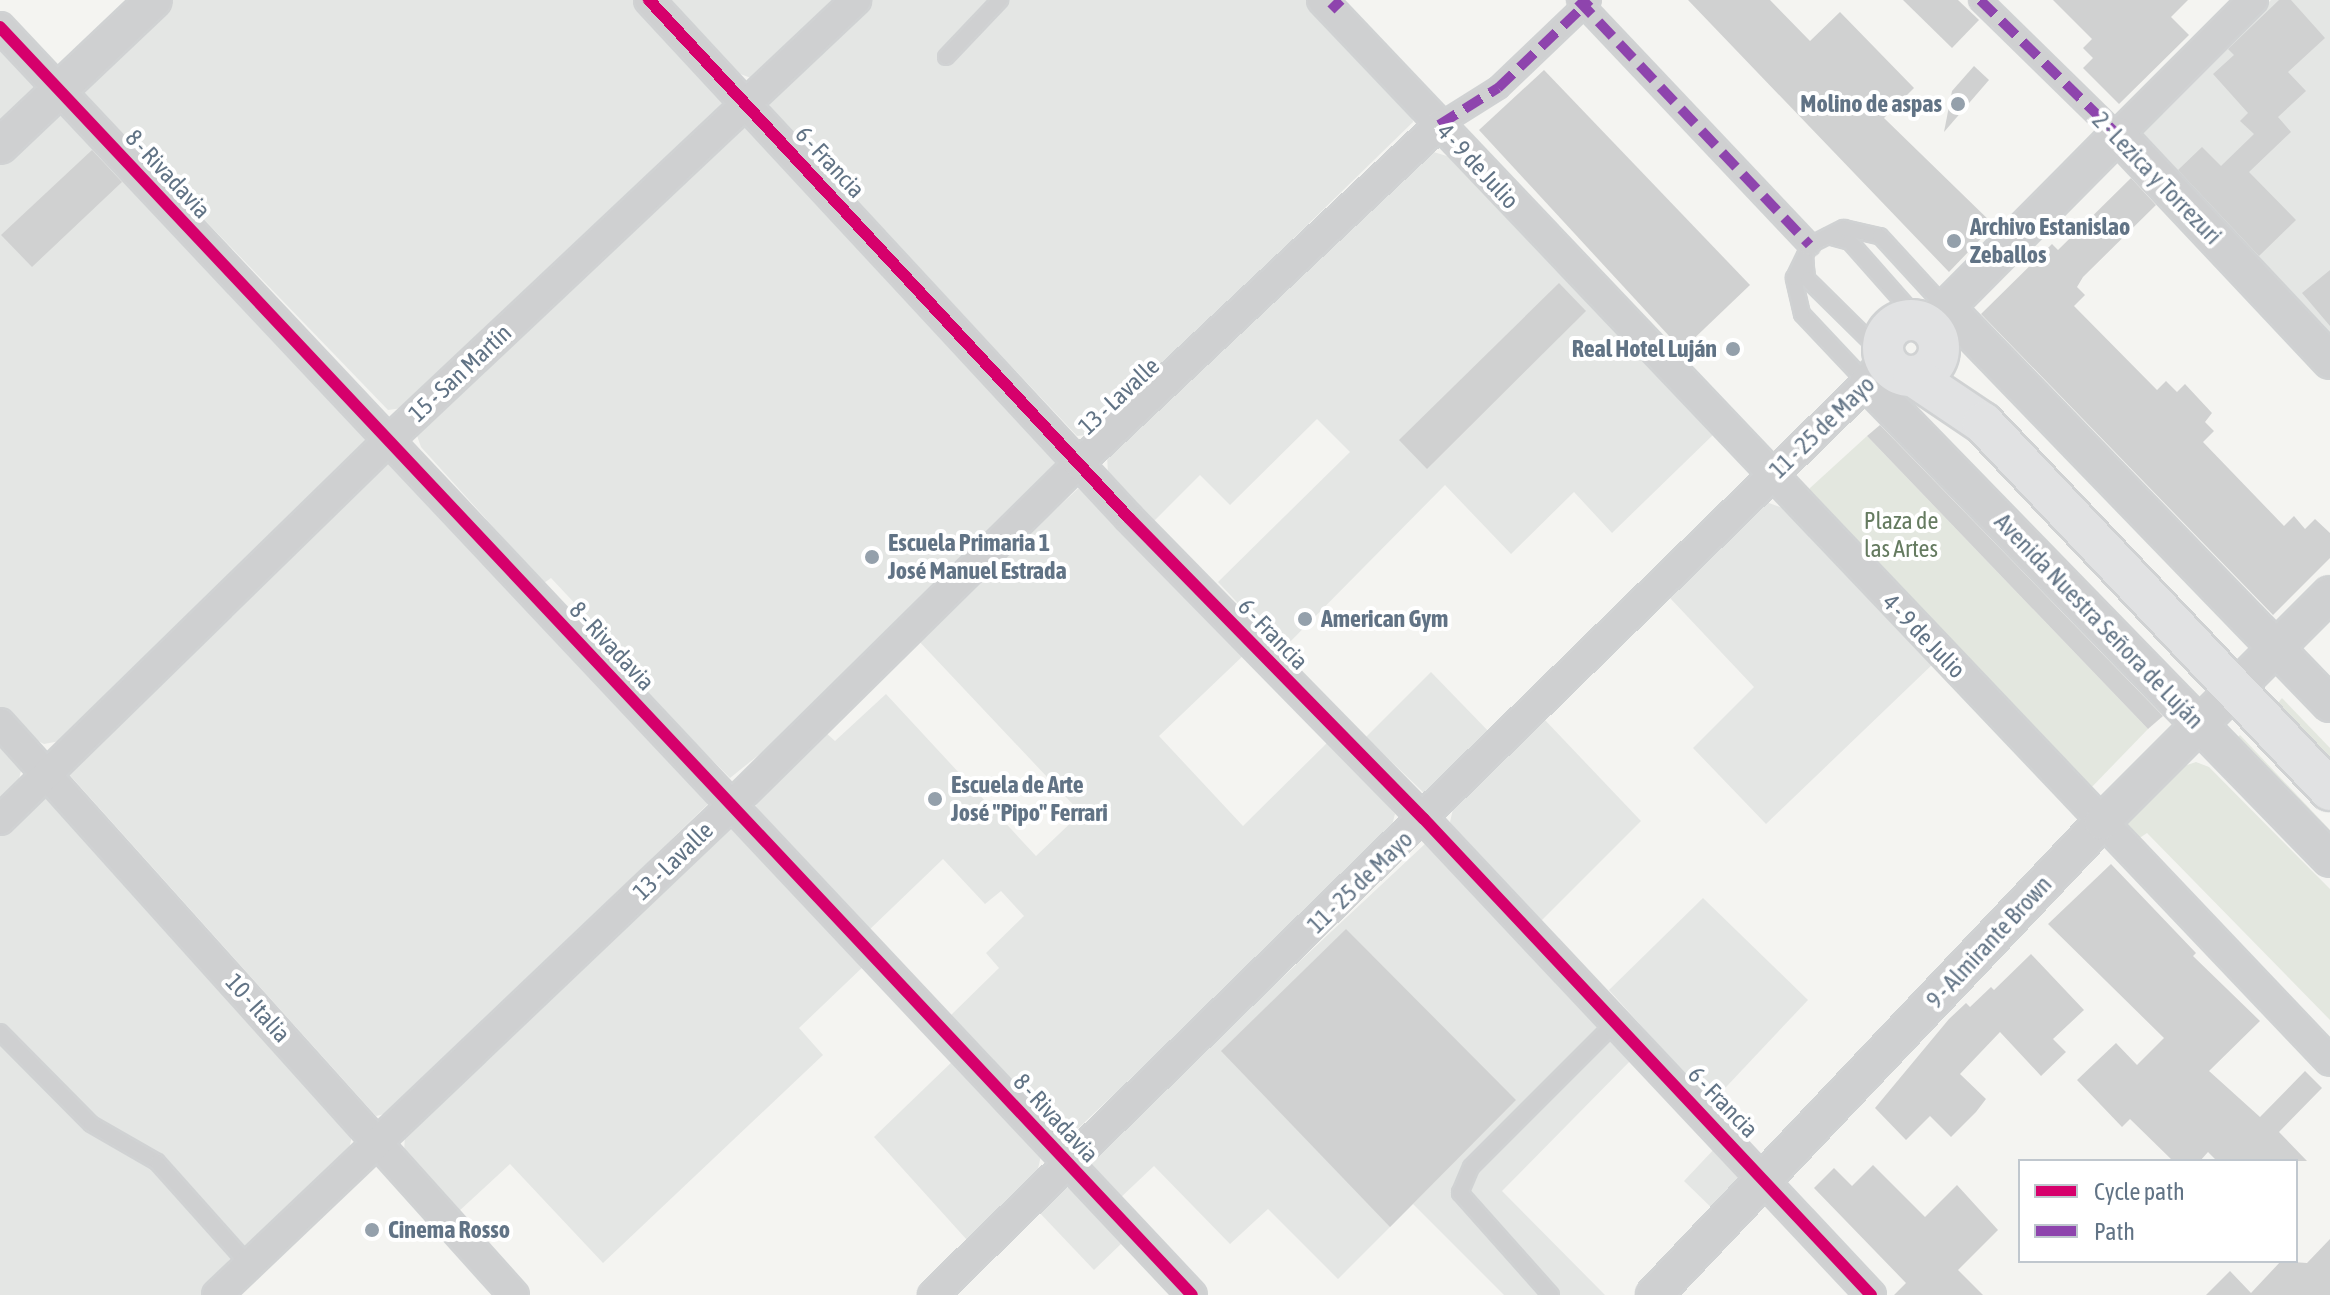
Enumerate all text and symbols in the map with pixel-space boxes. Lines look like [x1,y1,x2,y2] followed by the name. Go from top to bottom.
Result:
[1800,90,1942,118] place label: Molino de aspas
[1949,95,1967,113] marker: Molino de aspas
[2087,106,2227,250] street label: 2 - Lezica y Torrezuri
[1431,117,1525,215] street label: 4 - 9 de Julio
[789,120,871,204] street label: 6 - Francia
[120,123,216,225] street label: 8 - Rivadavia
[1970,213,2130,269] place label: Archivo Estanislao Zeballos
[1945,232,1963,250] marker: Archivo Estanislao Zeballos
[403,318,517,428] street label: 15 - San Martín
[1572,335,1717,363] place label: Real Hotel Luján
[1724,340,1742,358] marker: Real Hotel Luján
[1073,351,1165,441] street label: 13 - Lavalle
[1764,370,1880,484] street label: 11 - 25 de Mayo
[1864,507,1938,563] park label: Plaza de las Artes
[1989,507,2209,735] street label: Avenida Nuestra Señora de Luján
[888,529,1067,585] place label: Escuela Primaria 1 José Manuel Estrada
[863,548,881,566] marker: Escuela Primaria 1 José Manuel Estrada
[1877,588,1971,684] street label: 4 - 9 de Julio
[1232,592,1314,676] street label: 6 - Francia
[564,595,660,697] street label: 8 - Rivadavia
[1321,605,1448,633] place label: American Gym
[1296,610,1314,628] marker: American Gym
[951,771,1108,827] place label: Escuela de Arte José "Pipo" Ferrari
[926,790,944,808] marker: Escuela de Arte José "Pipo" Ferrari
[627,816,719,906] street label: 13 - Lavalle
[1302,825,1418,939] street label: 11 - 25 de Mayo
[1920,870,2058,1014] street label: 9 - Almirante Brown
[220,968,296,1048] street label: 10 - Italia
[1682,1060,1764,1144] street label: 6 - Francia
[1008,1067,1104,1169] street label: 8 - Rivadavia
[2018,1159,2298,1263] legend
[2094,1178,2185,1205] text: Cycle path
[388,1216,510,1244] place label: Cinema Rosso
[2094,1218,2135,1245] text: Path
[363,1221,381,1239] marker: Cinema Rosso

